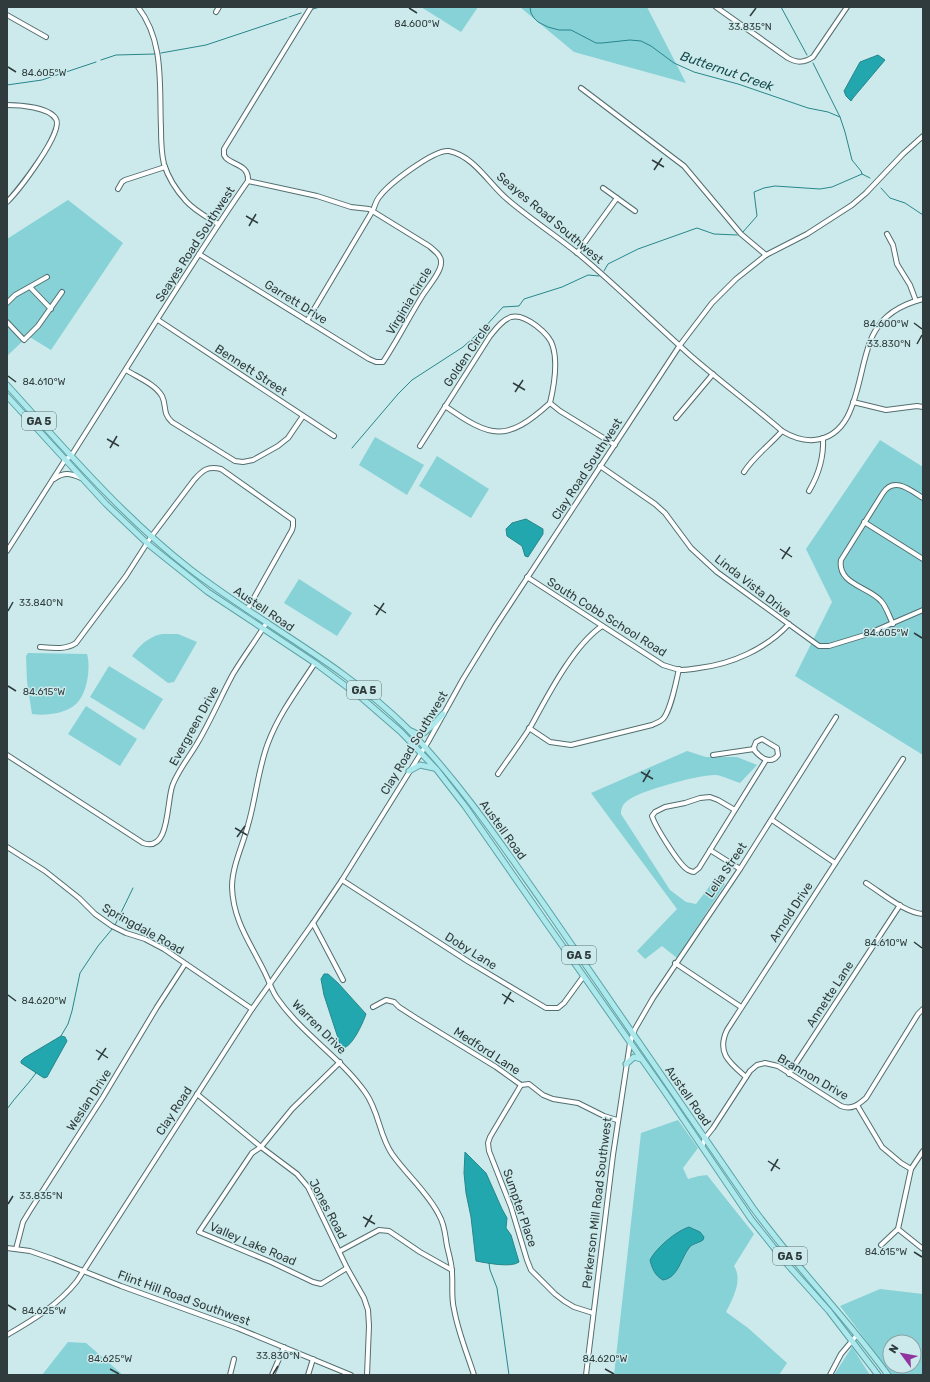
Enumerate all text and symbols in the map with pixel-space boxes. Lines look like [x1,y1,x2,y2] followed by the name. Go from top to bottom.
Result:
[394,18,440,30] text: 84.600°W
[728,21,772,33] text: 33.835°N
[678,48,776,94] water label: Butternut Creek
[21,67,67,79] text: 84.605°W
[494,169,606,267] street label: Seayes Road Southwest
[152,183,238,304] street label: Seayes Road Southwest
[383,264,435,337] street label: Virginia Circle
[262,277,330,327] street label: Garrett Drive
[863,318,909,330] text: 84.600°W
[441,320,494,389] street label: Golden Circle
[867,338,911,350] text: 33.830°N
[212,342,290,399] street label: Bennett Street
[22,376,66,388] text: 84.610°W
[22,412,56,430] road number: GA 5
[549,415,625,523] street label: Clay Road Southwest
[712,552,794,620] street label: Linda Vista Drive
[545,574,669,660] street label: South Cobb School Road
[231,584,297,634] street label: Austell Road
[19,597,63,609] text: 33.840°N
[863,627,909,639] text: 84.605°W
[347,681,381,699] road number: GA 5
[166,684,222,768] street label: Evergreen Drive
[23,686,65,698] text: 84.615°W
[377,688,451,797] street label: Clay Road Southwest
[477,798,529,862] street label: Austell Road
[702,840,750,900] street label: Lelia Street
[766,879,816,945] street label: Arnold Drive
[100,901,186,957] street label: Springdale Road
[442,930,500,973] street label: Doby Lane
[864,937,908,949] text: 84.610°W
[562,946,596,964] road number: GA 5
[804,958,857,1030] street label: Annette Lane
[22,995,66,1007] text: 84.620°W
[289,997,349,1057] street label: Warren Drive
[451,1024,523,1078] street label: Medford Lane
[775,1051,851,1103] street label: Brannon Drive
[662,1063,714,1129] street label: Austell Road
[64,1066,114,1134] street label: Weslan Drive
[153,1084,195,1138] street label: Clay Road
[580,1116,614,1289] street label: Perkerson Mill Road Southwest
[500,1167,540,1249] street label: Sumpter Place
[306,1177,350,1241] street label: Jones Road
[19,1190,63,1202] text: 33.835°N
[208,1219,298,1269] street label: Valley Lake Road
[865,1246,907,1258] text: 84.615°W
[773,1247,807,1265] road number: GA 5
[116,1268,252,1329] street label: Flint Hill Road Southwest
[22,1305,66,1317] text: 84.625°W
[882,1334,922,1374] north arrow
[886,1342,902,1356] text: N
[256,1350,300,1362] text: 33.830°N
[88,1353,132,1365] text: 84.625°W
[583,1353,627,1365] text: 84.620°W

